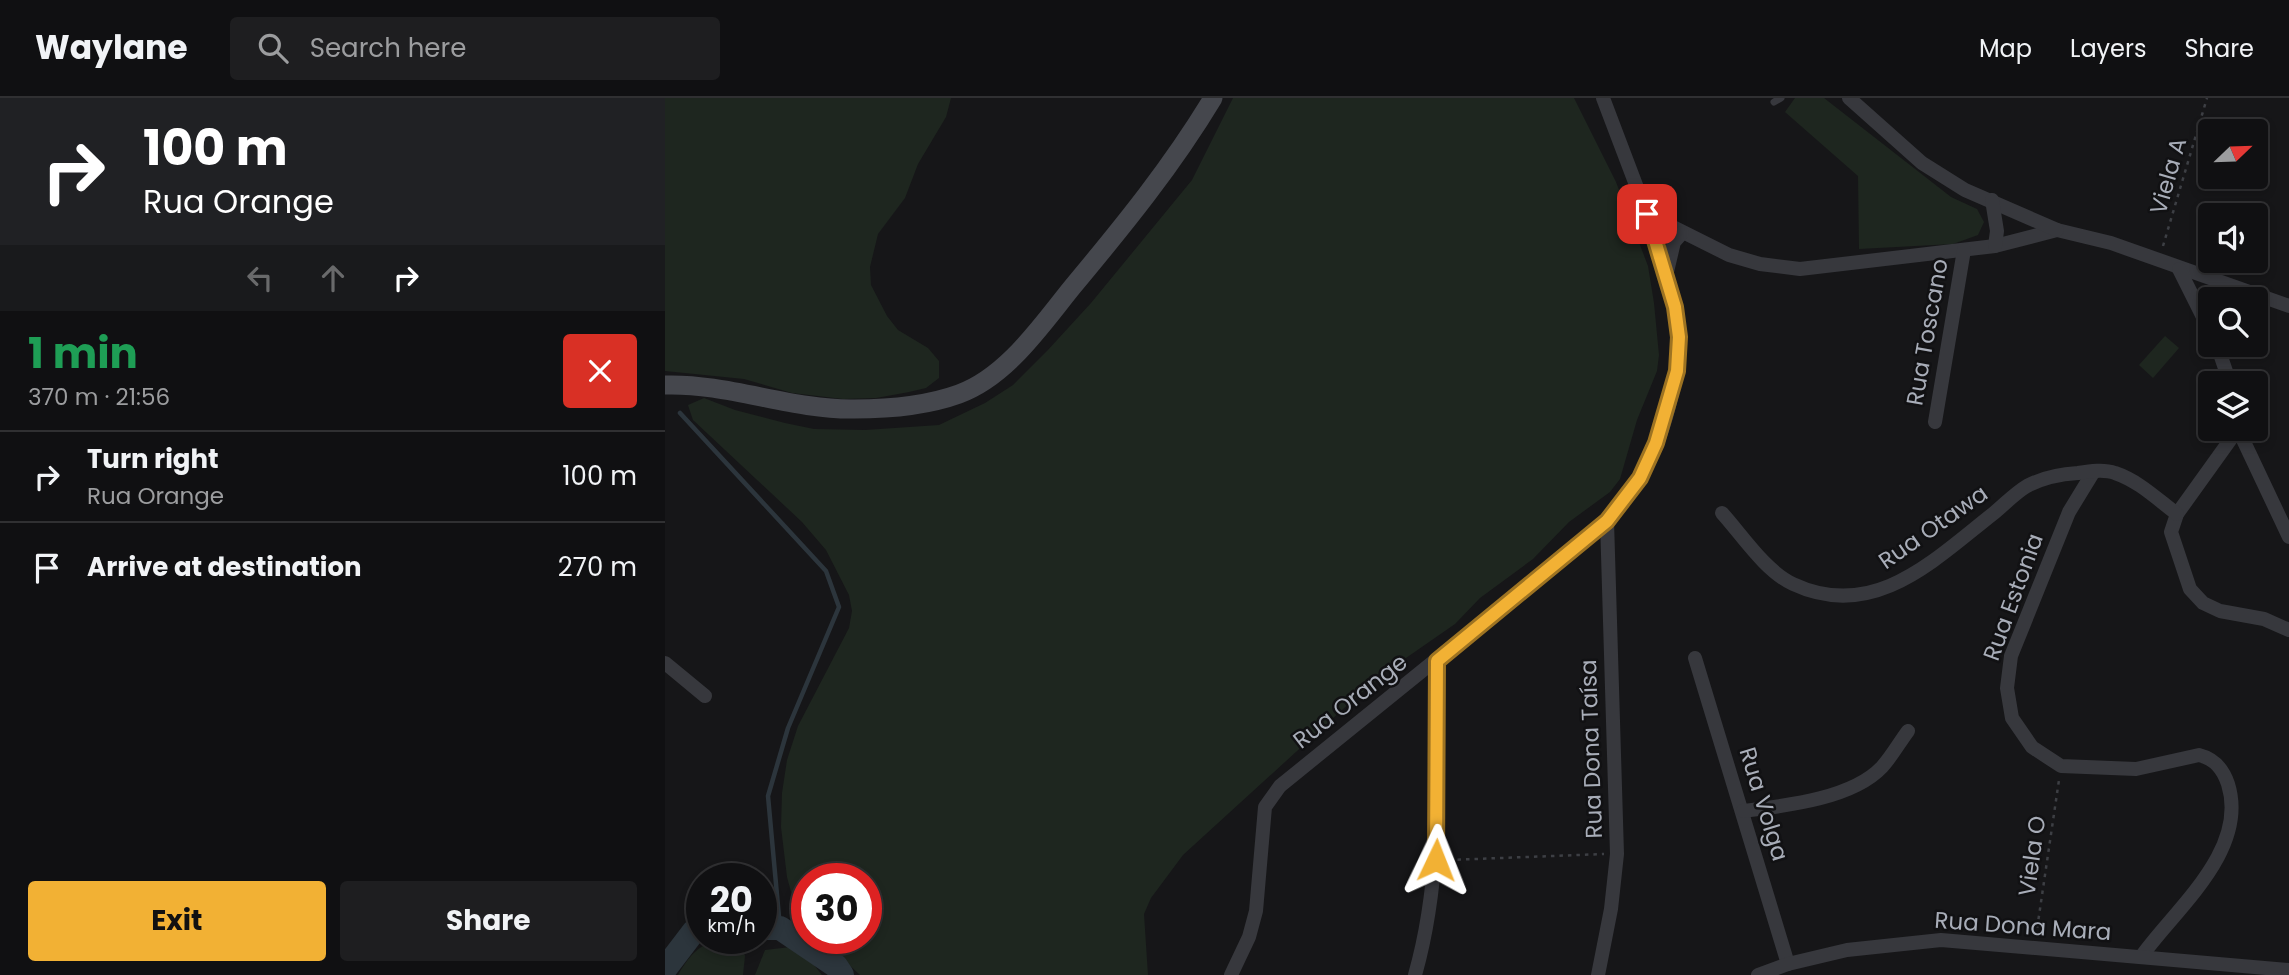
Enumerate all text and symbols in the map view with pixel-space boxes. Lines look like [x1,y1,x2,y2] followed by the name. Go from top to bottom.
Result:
[230,17,720,80] search box
[35,24,188,71] text: Waylane
[254,29,292,67] icon: search
[310,30,466,66] text: Search here
[1979,32,2032,65] text: Map
[2070,32,2146,65] text: Layers
[2184,32,2254,65] text: Share
[143,114,288,182] text: 100 m
[2198,119,2268,189] north arrow
[2198,119,2268,441] map controls
[28,126,119,217] icon: right
[2142,134,2194,218] street label: Viela A
[143,179,334,224] text: Rua Orange
[1617,184,1677,244] pin
[1628,195,1666,233] icon: arrive
[2198,203,2268,273] button: sound
[1898,256,1956,408] street label: Rua Toscano
[241,259,279,297] icon: left
[314,259,352,297] icon: ahead
[387,259,425,297] icon: right
[2198,287,2268,357] button: search
[28,324,138,383] text: 1 min
[563,334,637,408] button: close
[2198,371,2268,441] button: layers
[28,381,170,413] text: 370 m · 21:56
[87,441,219,477] text: Turn right
[28,458,66,496] icon: right
[562,458,637,494] text: 100 m
[1872,478,1994,576] street label: Rua Otawa
[87,480,224,512] text: Rua Orange
[1975,529,2051,665] street label: Rua Estonia
[28,549,66,587] icon: arrive
[87,549,362,585] text: Arrive at destination
[558,549,637,585] text: 270 m
[1286,646,1414,756] street label: Rua Orange
[1572,659,1610,839] street label: Rua Dona Taísa
[1732,743,1796,865] street label: Rua Volga
[2011,814,2053,898] street label: Viela O
[1399,823,1473,897] position arrow
[791,863,882,954] speed limit sign: 30
[710,875,753,924] text: 20
[28,881,326,961] button: Exit
[340,881,637,961] button: Share
[1933,904,2113,948] street label: Rua Dona Mara
[708,913,755,938] text: km/h

